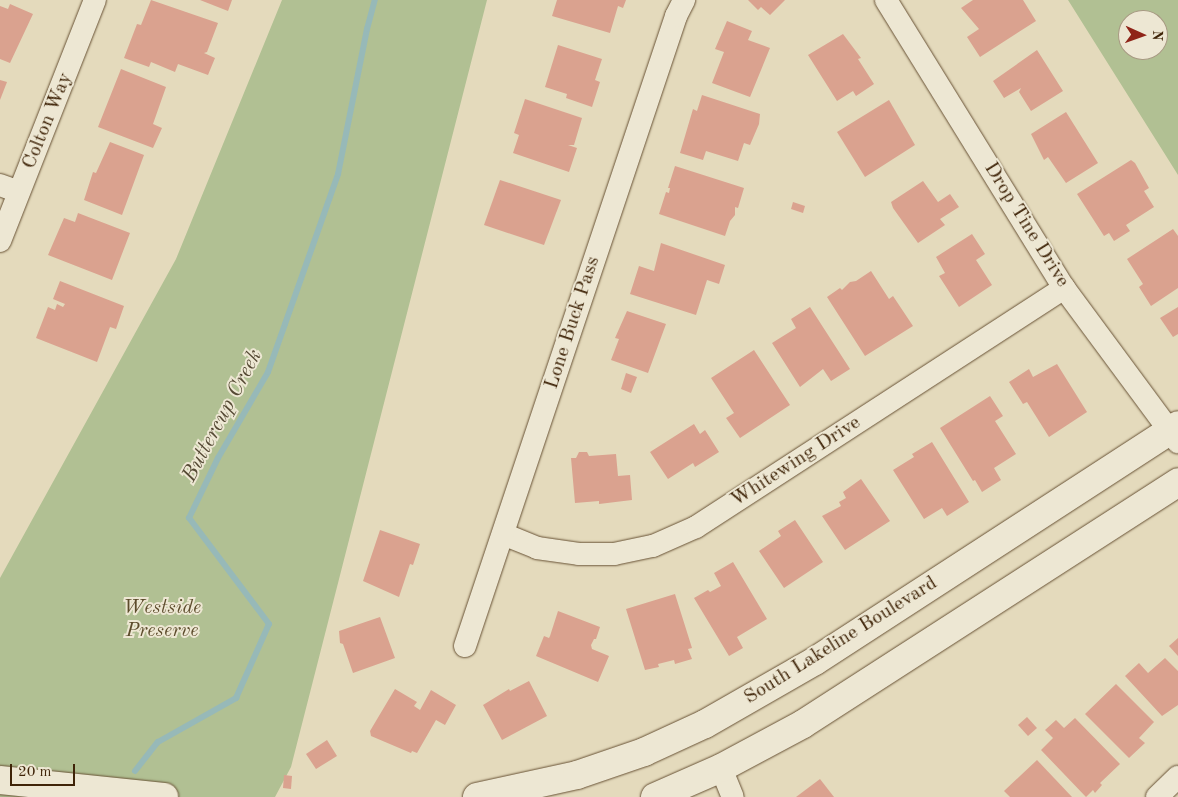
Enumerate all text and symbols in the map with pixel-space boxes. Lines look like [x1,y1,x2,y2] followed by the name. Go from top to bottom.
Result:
[1118,10,1168,60] north arrow
[1150,30,1164,41] text: N
[18,69,78,173] street label: Colton Way
[978,158,1074,292] street label: Drop Tine Drive
[540,254,606,392] street label: Lone Buck Pass
[178,345,268,487] water label: Buttercup Creek
[727,411,865,513] street label: Whitewing Drive
[740,572,942,710] street label: South Lakeline Boulevard
[123,597,201,644] park label: Westside Preserve
[12,754,78,786] scale bar
[18,765,52,780] text: 20 m

